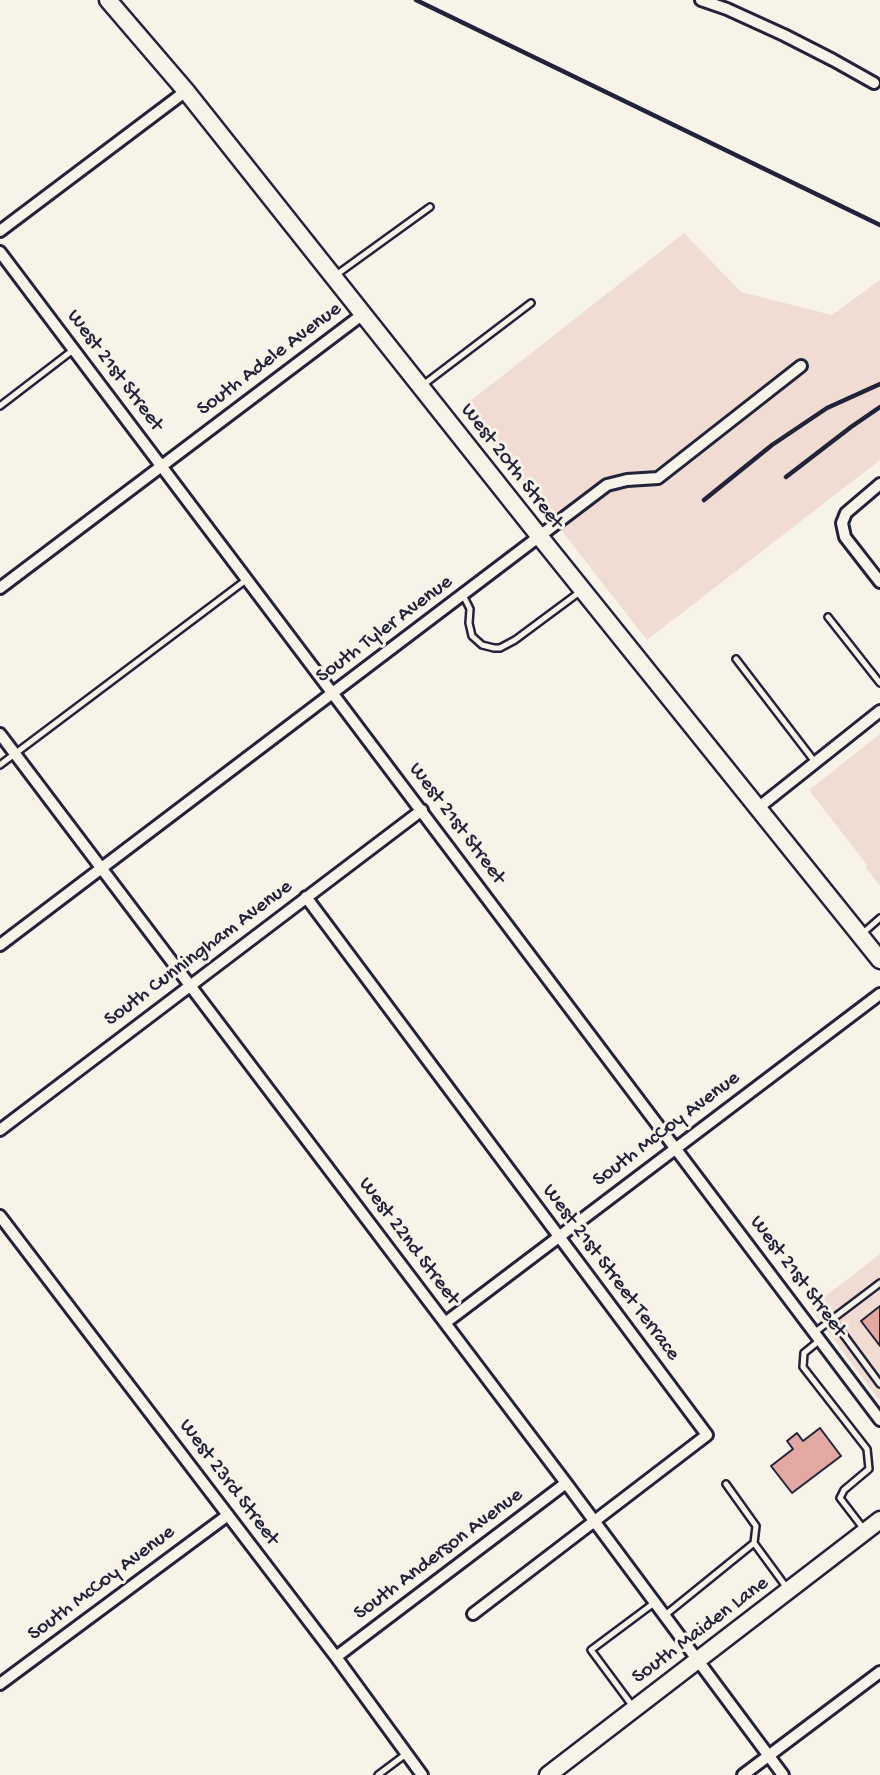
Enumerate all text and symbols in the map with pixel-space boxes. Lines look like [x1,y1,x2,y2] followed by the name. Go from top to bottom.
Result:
[193,297,347,423] street label: South Adele Avenue
[60,305,168,437] street label: West 21st Street
[454,399,568,535] street label: West 20th Street
[312,570,458,690] street label: South Tyler Avenue
[402,758,510,890] street label: West 21st Street
[100,875,298,1033] street label: South Cunningham Avenue
[588,1066,746,1194] street label: South McCoy Avenue
[352,1173,464,1311] street label: West 22nd Street
[535,1180,685,1366] street label: West 21st Street Terrace
[743,1211,851,1343] street label: West 21st Street
[172,1415,284,1551] street label: West 23rd Street
[350,1483,528,1627] street label: South Anderson Avenue
[23,1520,181,1648] street label: South McCoy Avenue
[628,1571,774,1691] street label: South Maiden Lane

